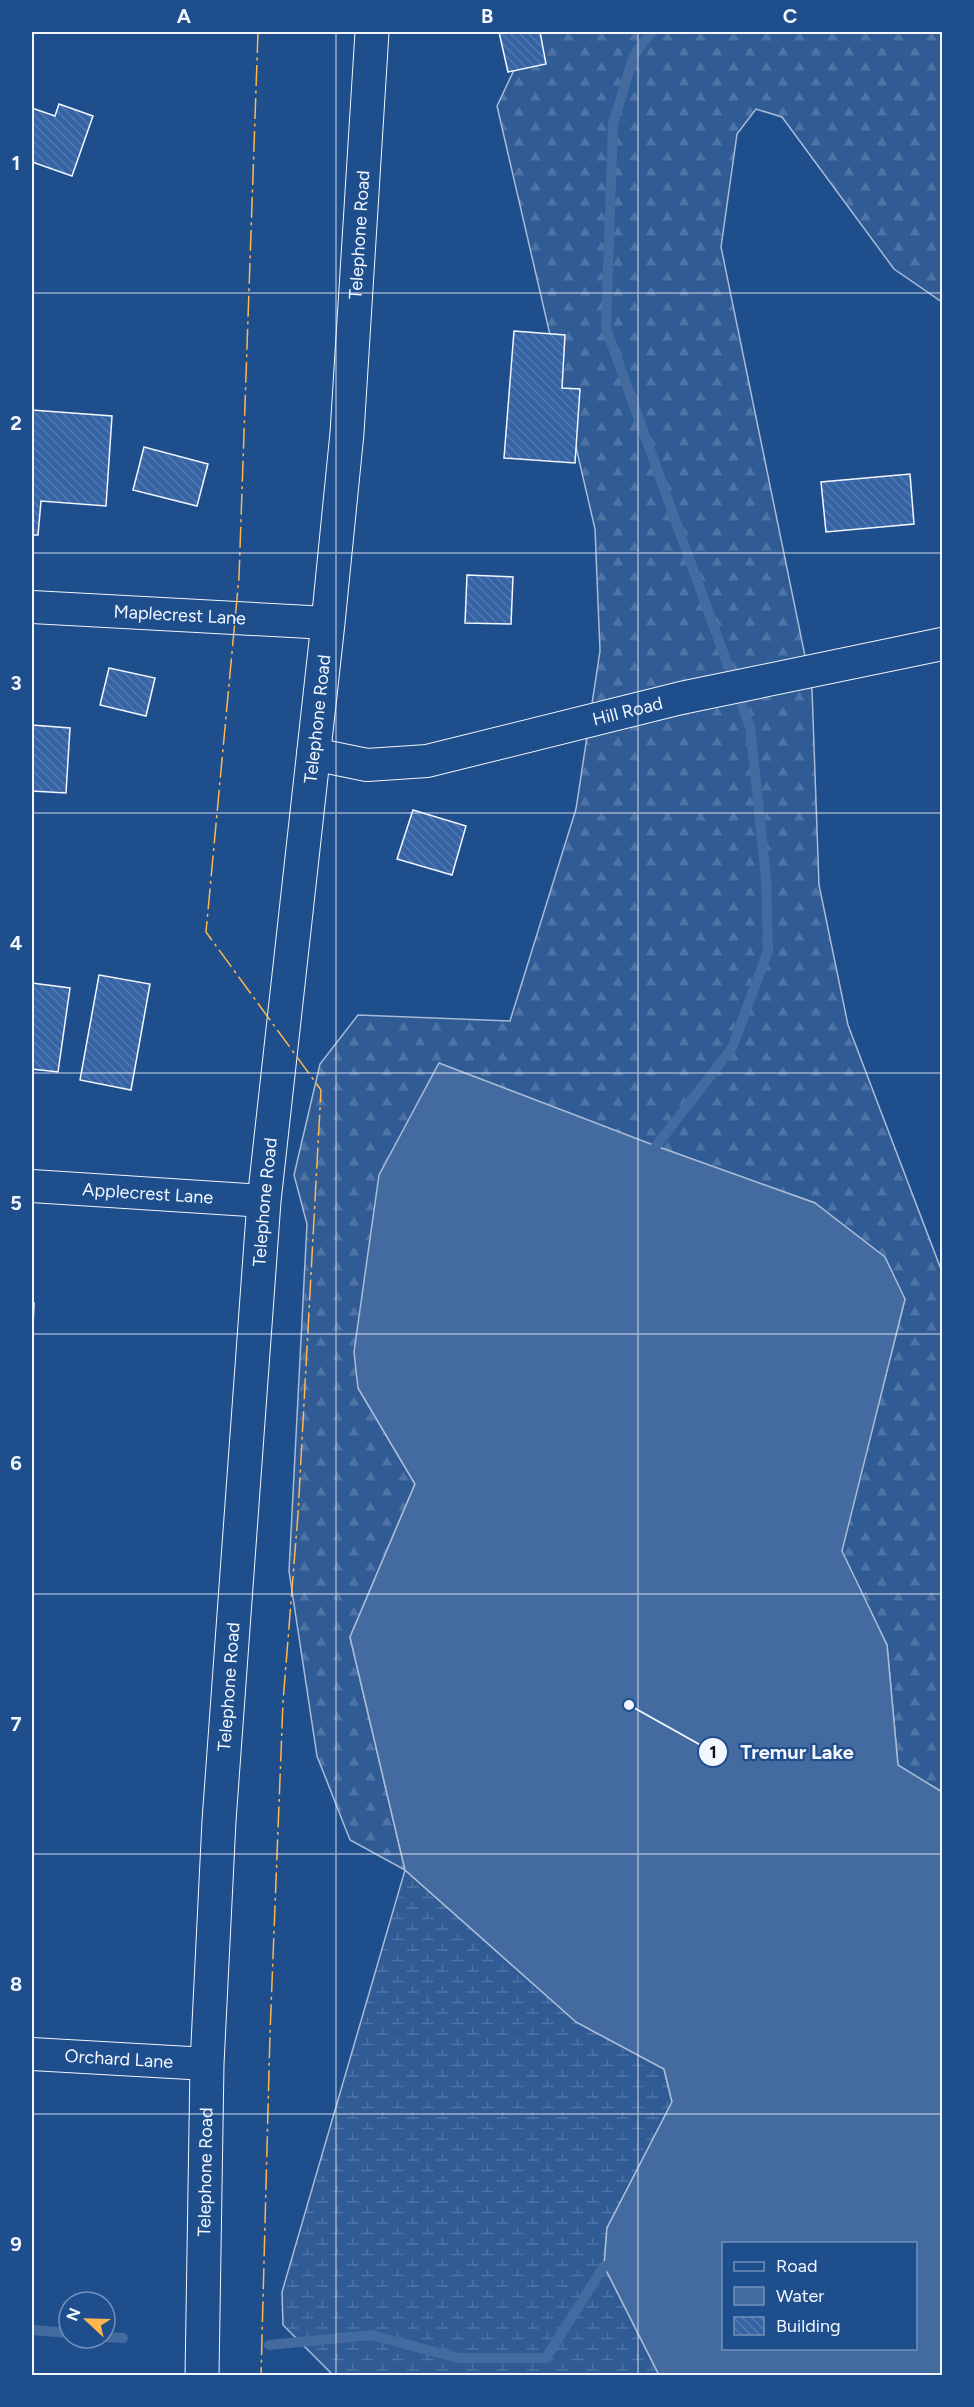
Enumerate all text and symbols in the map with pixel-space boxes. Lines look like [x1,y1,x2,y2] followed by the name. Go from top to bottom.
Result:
[177,4,192,28] text: A
[481,4,493,28] text: B
[783,4,797,28] text: C
[12,151,20,175] text: 1
[344,170,374,300] street label: Telephone Road
[10,411,22,435] text: 2
[113,600,247,630] street label: Maplecrest Lane
[299,653,335,784] street label: Telephone Road
[10,671,22,695] text: 3
[590,692,665,731] street label: Hill Road
[10,931,23,955] text: 4
[248,1136,282,1267] street label: Telephone Road
[82,1178,214,1209] street label: Applecrest Lane
[10,1191,22,1215] text: 5
[10,1451,22,1475] text: 6
[213,1621,244,1752] street label: Telephone Road
[10,1712,22,1736] text: 7
[698,1733,866,1771] callout: Tremur Lake
[740,1740,854,1764] text: Tremur Lake
[709,1741,717,1763] text: 1
[10,1972,22,1996] text: 8
[64,2045,174,2073] street label: Orchard Lane
[193,2107,217,2237] street label: Telephone Road
[10,2232,22,2256] text: 9
[722,2242,917,2350] legend
[776,2255,817,2277] text: Road
[776,2285,824,2307] text: Water
[57,2290,117,2350] north arrow
[62,2305,85,2324] text: N
[776,2315,841,2337] text: Building

